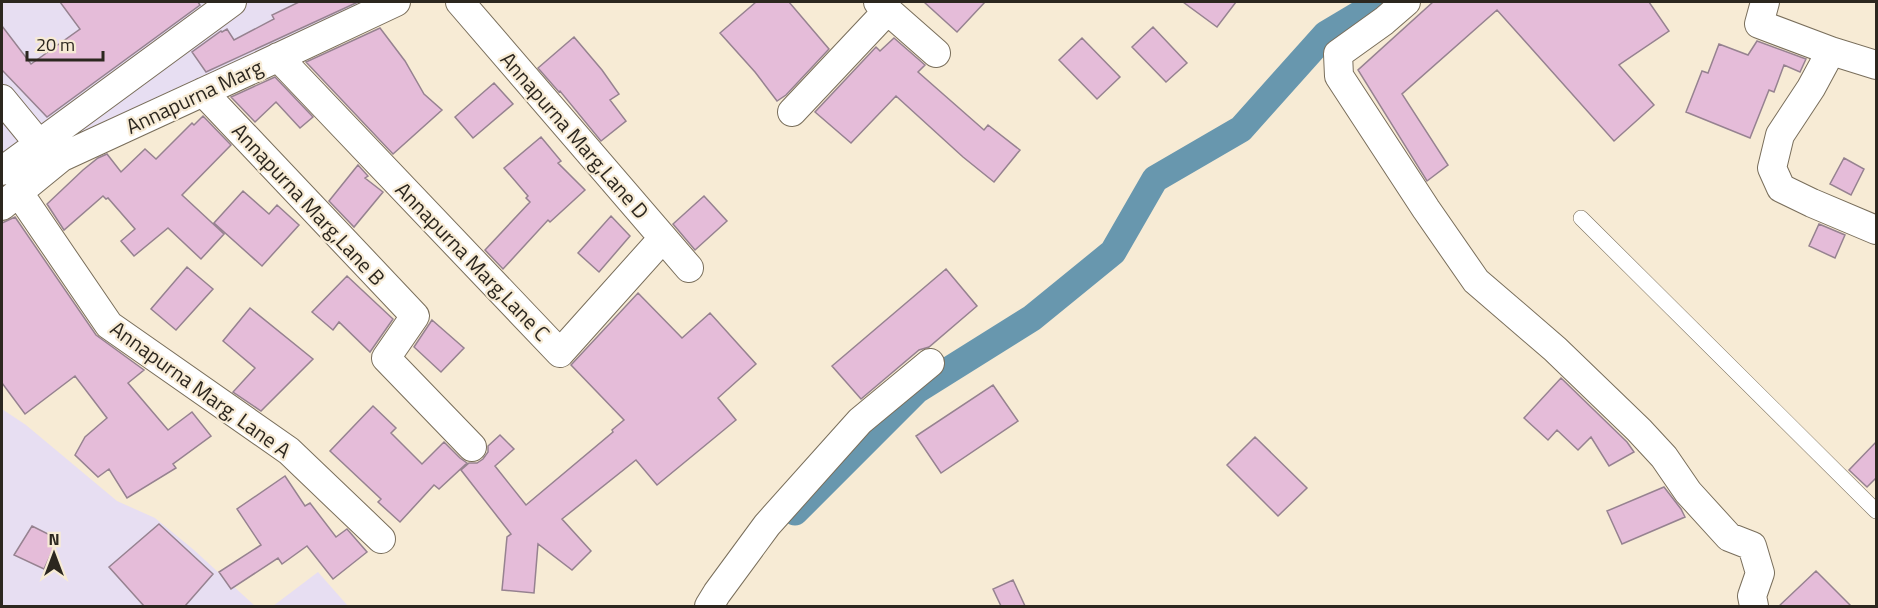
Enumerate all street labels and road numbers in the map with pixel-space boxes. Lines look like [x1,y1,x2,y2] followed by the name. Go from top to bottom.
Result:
[493,44,657,226] street label: Annapurna Marg,Lane D
[120,50,268,142] street label: Annapurna Marg
[225,115,393,293] street label: Annapurna Marg,Lane B
[388,174,558,348] street label: Annapurna Marg,Lane C
[104,312,298,466] street label: Annapurna Marg, Lane A

